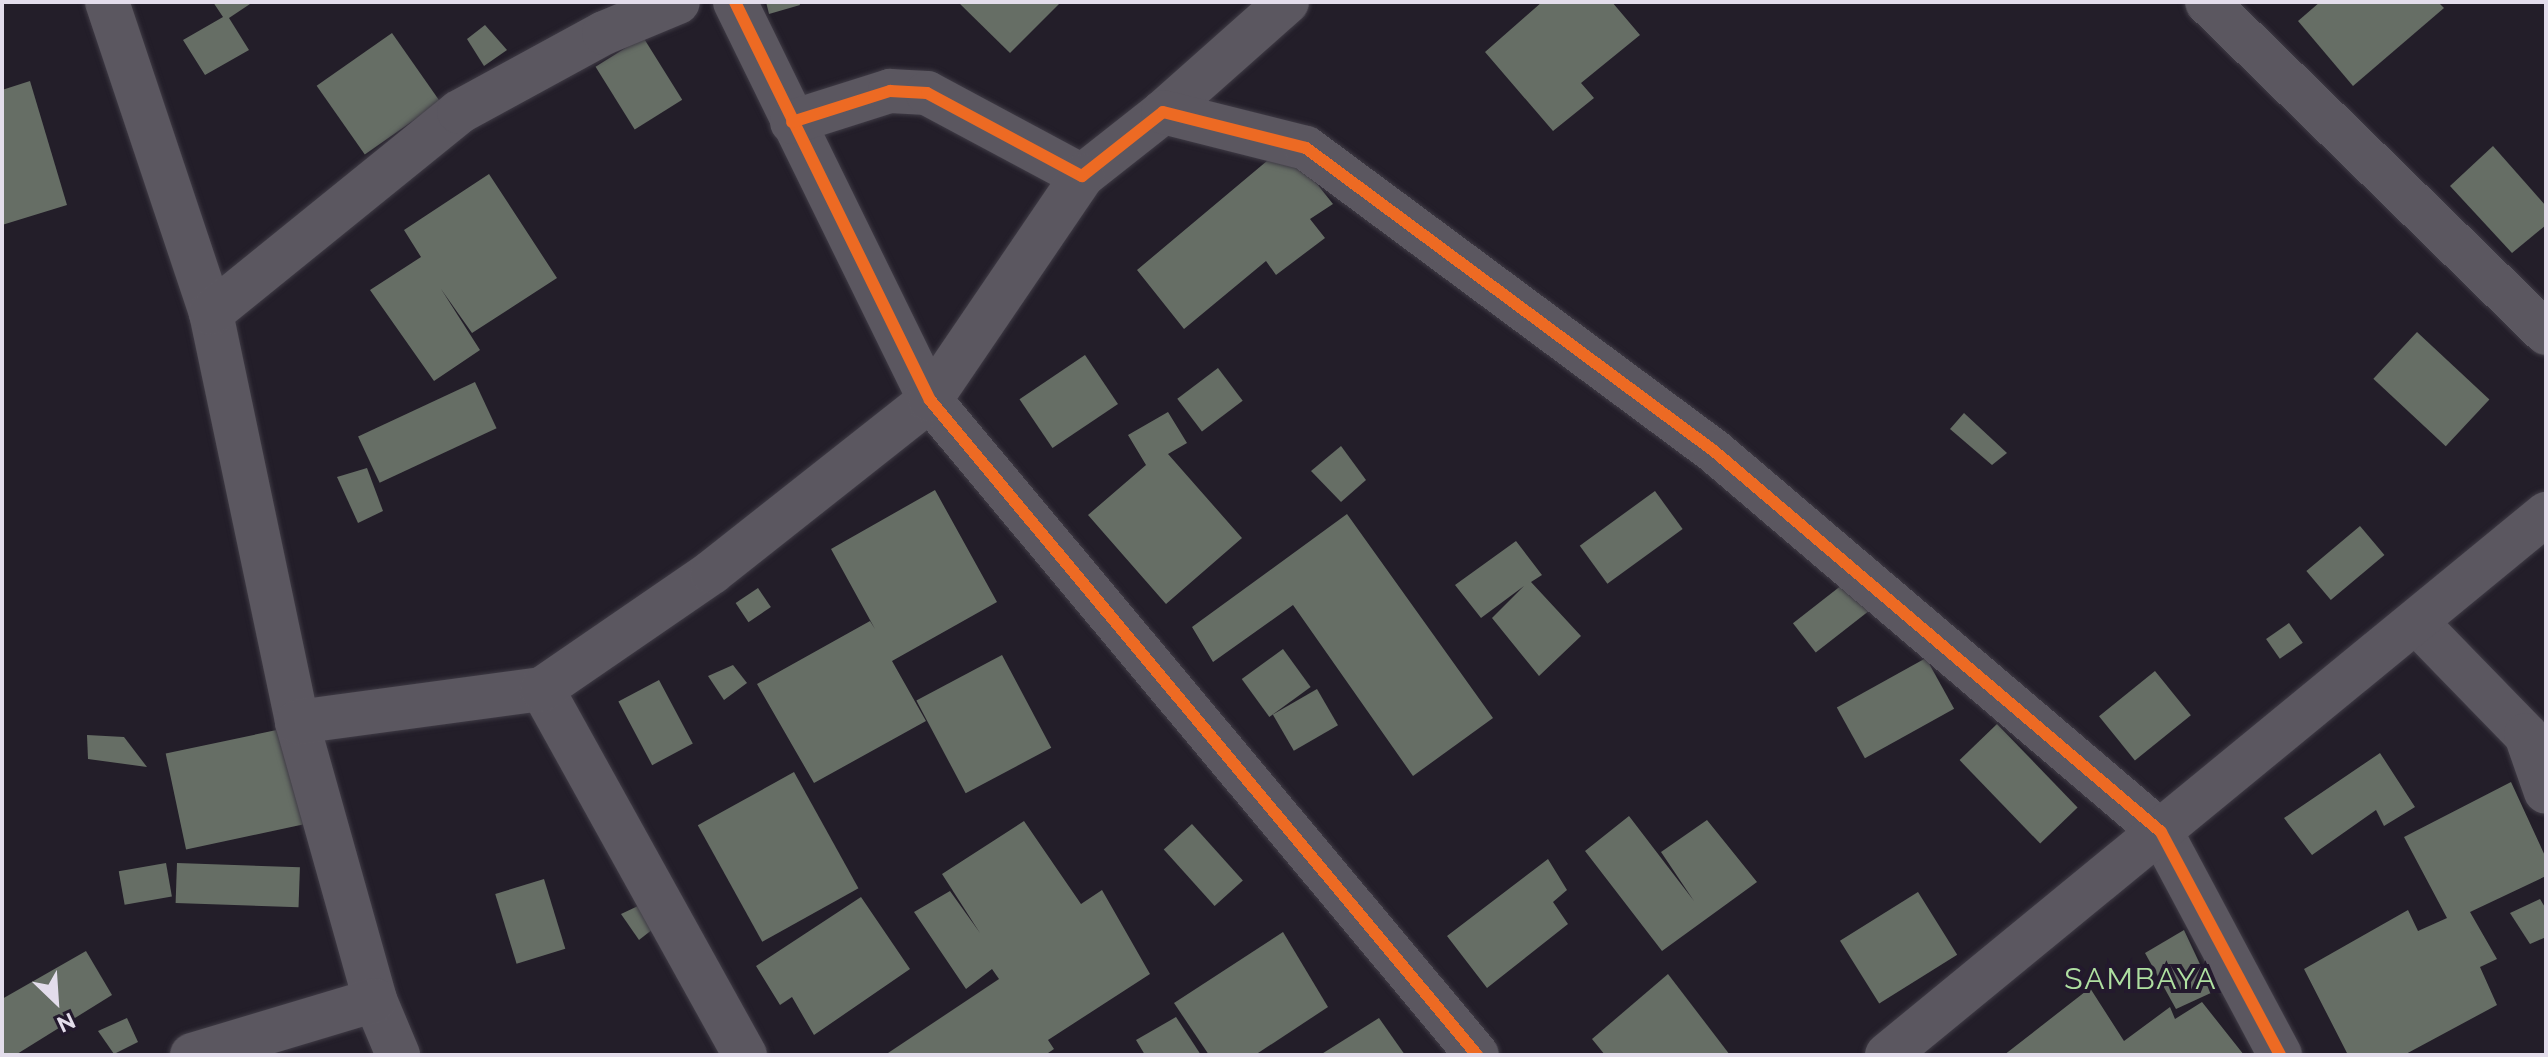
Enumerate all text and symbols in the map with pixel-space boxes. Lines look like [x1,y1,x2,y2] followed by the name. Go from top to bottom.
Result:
[16,961,96,1041] north arrow
[2064,961,2218,997] district label: SAMBAYA
[53,1007,79,1038] text: N

